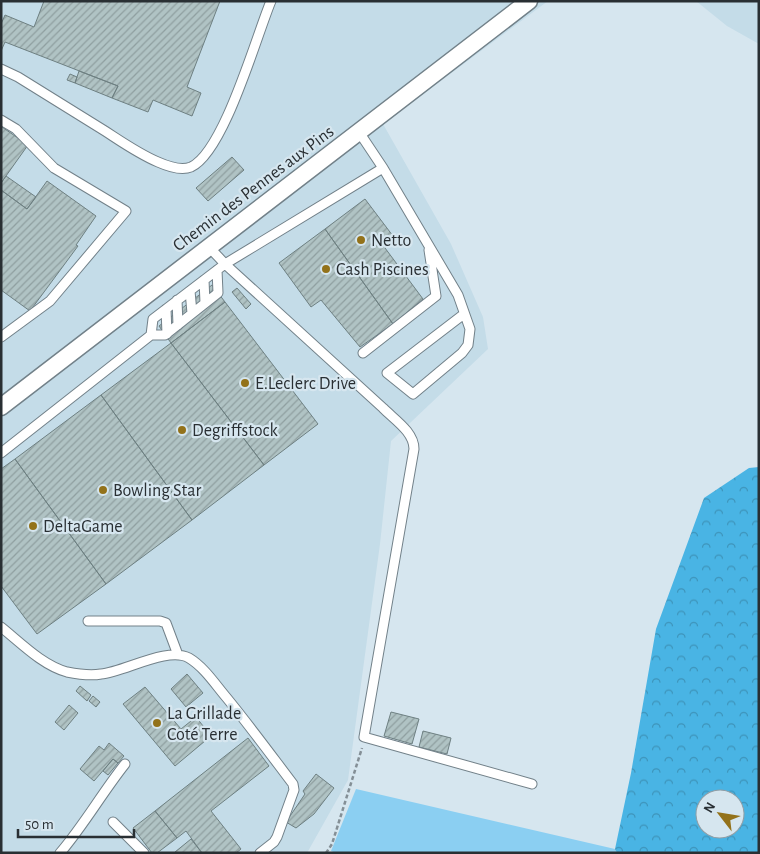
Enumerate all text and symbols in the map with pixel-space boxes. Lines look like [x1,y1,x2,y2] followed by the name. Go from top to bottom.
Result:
[170,122,337,255] street label: Chemin des Pennes aux Pins
[371,232,411,250] place label: Netto
[355,234,367,246] marker: Netto
[336,261,429,279] place label: Cash Piscines
[320,263,332,275] marker: Cash Piscines
[255,375,356,393] place label: E.Leclerc Drive
[239,377,251,389] marker: E.Leclerc Drive
[192,422,278,440] place label: Degriffstock
[176,424,188,436] marker: Degriffstock
[113,482,201,500] place label: Bowling Star
[97,484,109,496] marker: Bowling Star
[43,518,123,536] place label: DeltaGame
[27,520,39,532] marker: DeltaGame
[167,705,241,744] place label: La Grillade Coté Terre
[151,717,163,729] marker: La Grillade Coté Terre
[695,789,745,839] north arrow
[701,800,718,816] text: N
[18,806,134,838] scale bar
[25,817,54,832] text: 50 m

